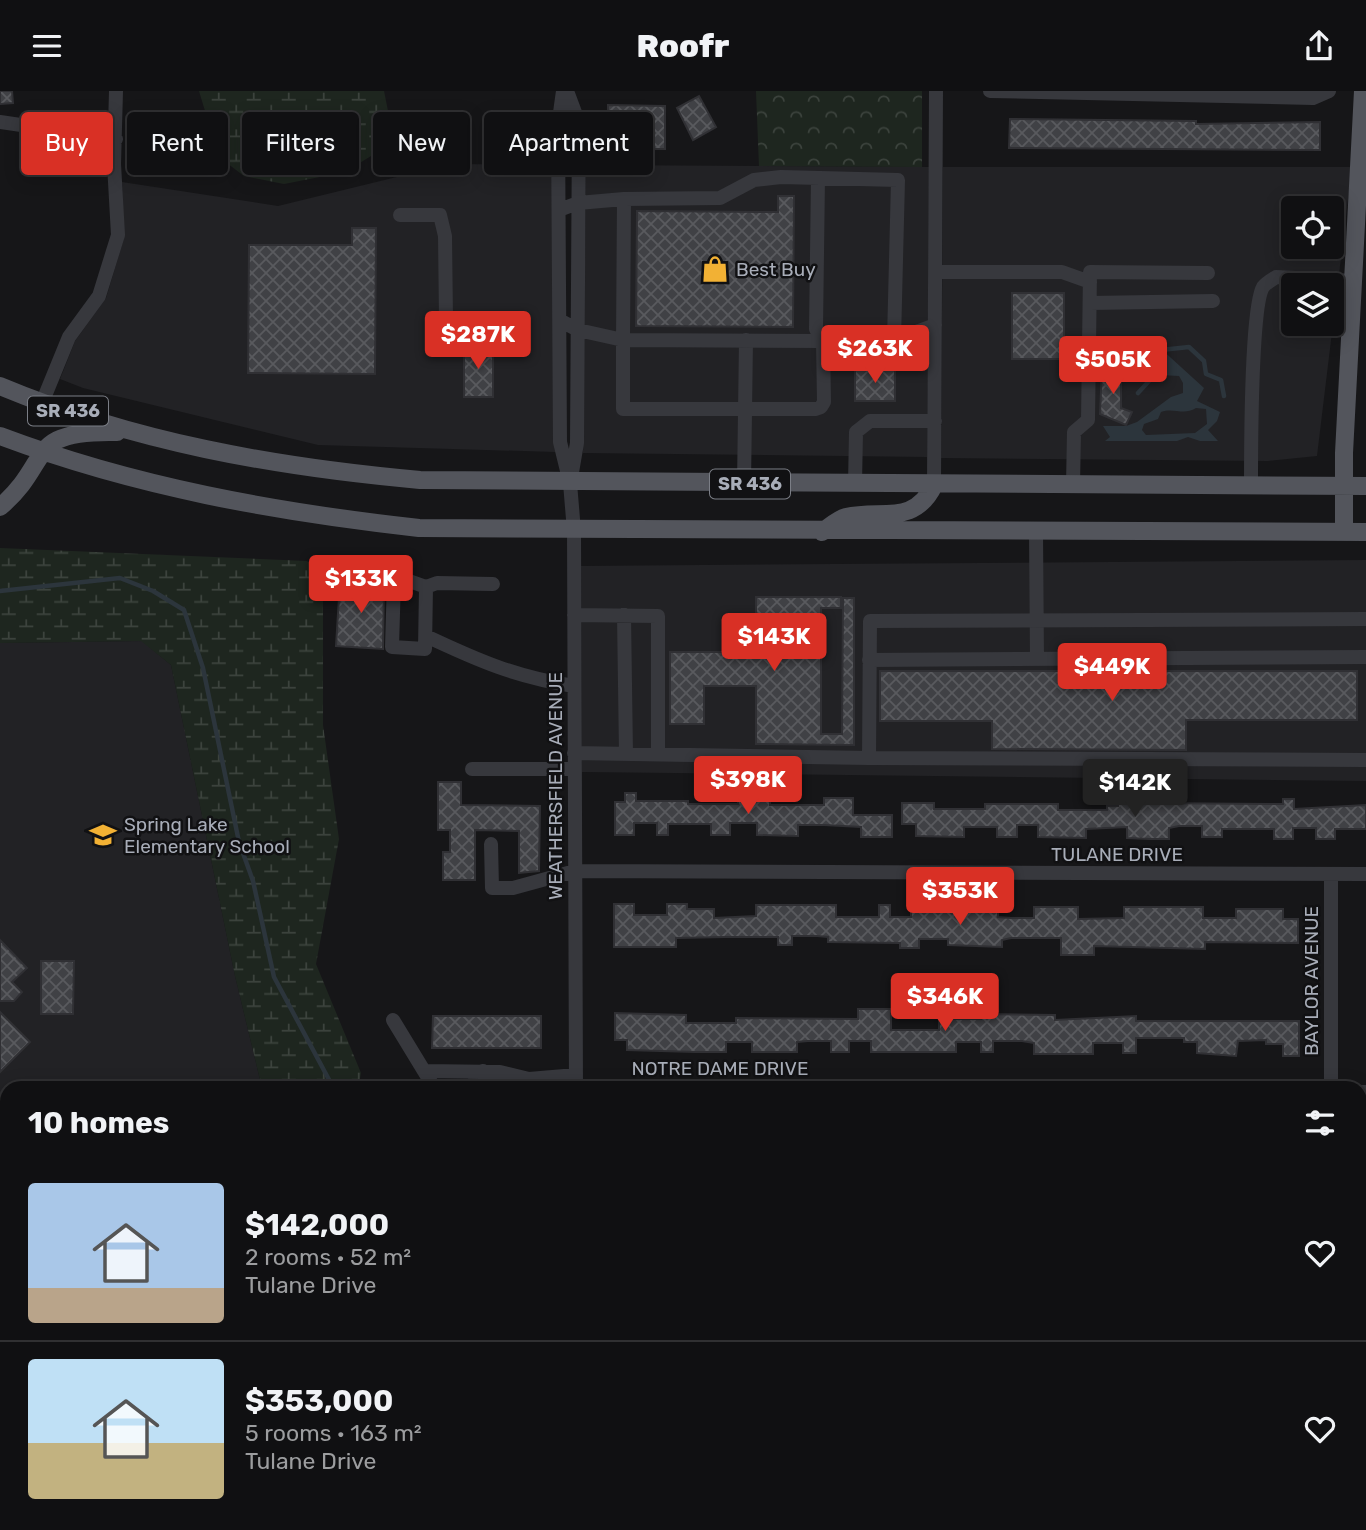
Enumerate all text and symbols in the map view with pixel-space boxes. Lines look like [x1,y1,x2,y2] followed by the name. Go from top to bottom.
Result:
[28,27,66,65] icon: menu
[637,27,729,65] text: Roofr
[1300,27,1338,65] icon: share
[21,112,113,175] chip: Buy
[127,112,228,175] chip: Rent
[242,112,359,175] chip: Filters
[373,112,470,175] chip: New
[484,112,653,175] chip: Apartment
[1281,196,1344,336] map controls
[1281,196,1344,259] button: locate
[700,254,730,284] shop icon: Best Buy
[736,258,816,281] place label: Best Buy
[1281,273,1344,336] button: layers
[429,311,527,371] pin: $287K
[441,320,515,348] text: $287K
[826,325,924,385] pin: $263K
[837,334,913,362] text: $263K
[1064,337,1162,396] pin: $505K
[1075,345,1151,373] text: $505K
[28,397,108,425] road number: SR 436
[710,470,790,499] road number: SR 436
[312,555,410,615] pin: $133K
[325,564,397,592] text: $133K
[725,613,823,673] pin: $143K
[738,622,810,650] text: $143K
[1063,643,1161,703] pin: $449K
[1074,652,1150,680] text: $449K
[544,672,567,900] street label: WEATHERSFIELD AVENUE
[699,757,797,816] pin: $398K
[1086,759,1184,819] pin: $142K
[710,765,786,793] text: $398K
[1099,768,1171,796] text: $142K
[124,813,290,858] place label: Spring Lake Elementary School
[88,820,118,850] school or university icon: Spring Lake Elementary School
[1051,843,1183,866] street label: TULANE DRIVE
[911,867,1009,927] pin: $353K
[922,876,998,904] text: $353K
[1300,906,1323,1056] street label: BAYLOR AVENUE
[896,974,994,1033] pin: $346K
[907,982,983,1010] text: $346K
[632,1057,808,1080] street label: NOTRE DAME DRIVE
[1301,1104,1339,1142] icon: filters
[28,1105,169,1141] text: 10 homes
[245,1207,389,1243] text: $142,000
[84,1211,168,1295] icon: home
[1301,1234,1339,1272] icon: heart
[245,1243,411,1271] text: 2 rooms · 52 m²
[245,1271,376,1299] text: Tulane Drive
[245,1383,393,1419] text: $353,000
[84,1387,168,1471] icon: home
[1301,1410,1339,1448] icon: heart
[245,1419,422,1447] text: 5 rooms · 163 m²
[245,1447,376,1475] text: Tulane Drive

